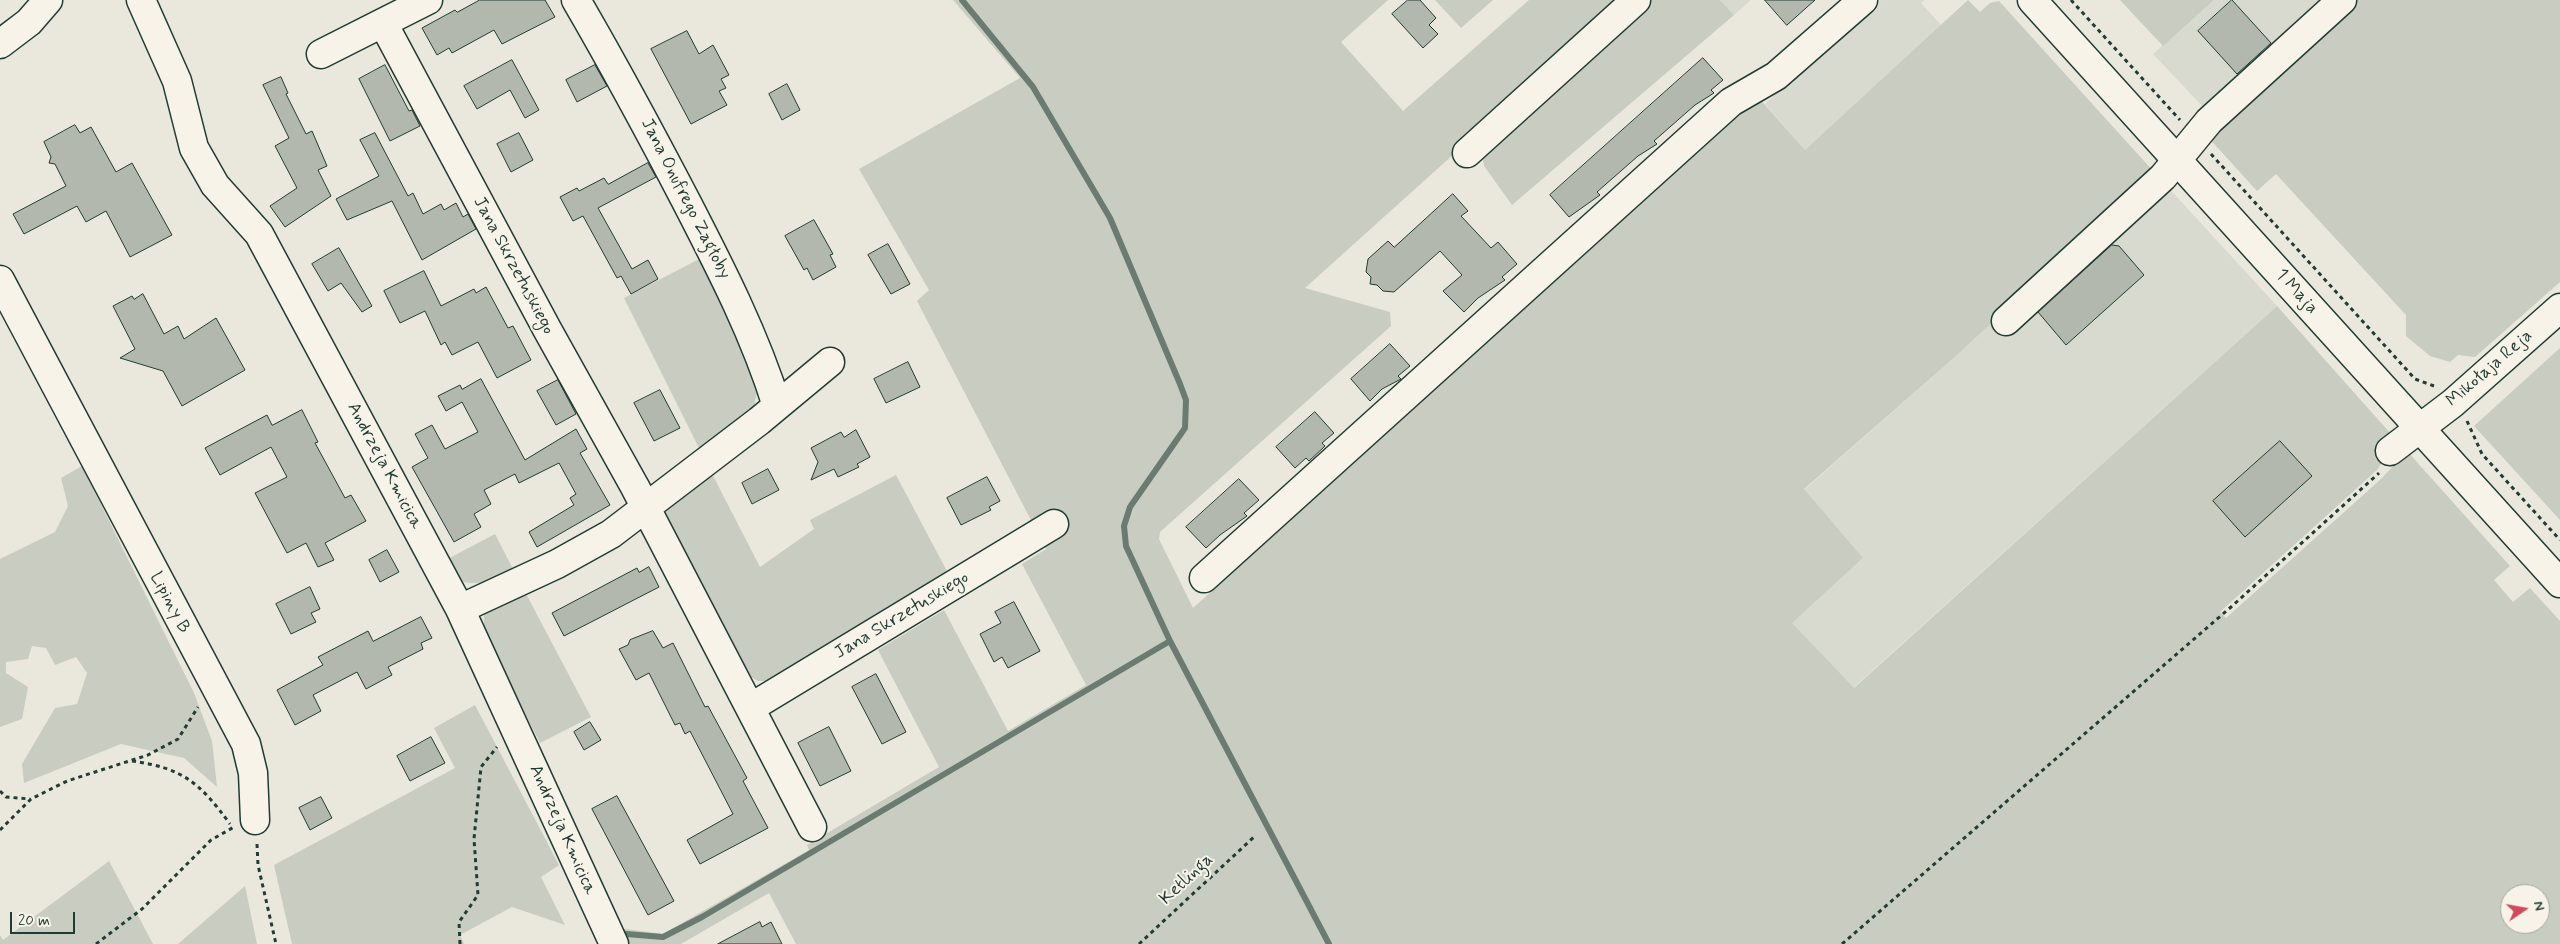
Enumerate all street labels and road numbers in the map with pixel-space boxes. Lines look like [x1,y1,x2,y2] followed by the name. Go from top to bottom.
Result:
[635,115,735,283] street label: Jana Onufrego Zagłoby
[468,194,558,338] street label: Jana Skrzetuskiego
[2270,265,2322,319] street label: 1 Maja
[2443,326,2537,412] street label: Mikołaja Reja
[342,399,426,533] street label: Andrzeja Kmicica
[831,567,973,665] street label: Jana Skrzetuskiego
[144,569,194,637] street label: Lipiny B
[524,762,600,898] street label: Andrzeja Kmicica
[1156,850,1218,910] street label: Ketlinga

